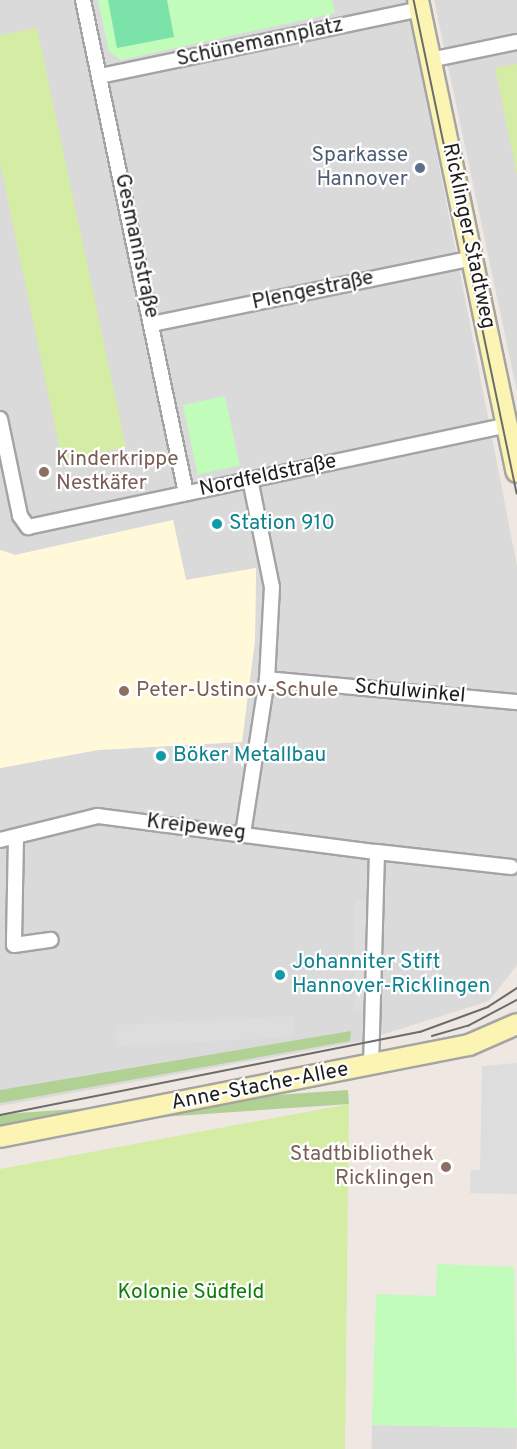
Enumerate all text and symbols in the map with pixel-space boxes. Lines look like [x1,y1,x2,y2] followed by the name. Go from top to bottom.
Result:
[174,13,346,73] street label: Schünemannplatz
[436,141,500,331] street label: Ricklinger Stadtweg
[311,143,408,193] place label: Sparkasse Hannover
[413,161,427,175] marker: Sparkasse Hannover
[108,172,164,320] street label: Gesmannstraße
[250,266,376,316] street label: Plengestraße
[56,447,179,497] place label: Kinderkrippe Nestkäfer
[197,449,339,503] street label: Nordfeldstraße
[37,465,51,479] marker: Kinderkrippe Nestkäfer
[229,511,335,537] place label: Station 910
[210,517,224,531] marker: Station 910
[353,675,467,709] street label: Schulwinkel
[136,678,338,704] place label: Peter-Ustinov-Schule
[117,684,131,698] marker: Peter-Ustinov-Schule
[173,743,326,769] place label: Böker Metallbau
[154,749,168,763] marker: Böker Metallbau
[145,809,247,847] street label: Kreipeweg
[292,950,490,1000] place label: Johanniter Stift Hannover-Ricklingen
[273,968,287,982] marker: Johanniter Stift Hannover-Ricklingen
[169,1057,351,1117] street label: Anne-Stache-Allee
[290,1142,434,1192] place label: Stadtbibliothek Ricklingen
[439,1160,453,1174] marker: Stadtbibliothek Ricklingen
[118,1280,264,1306] park label: Kolonie Südfeld

